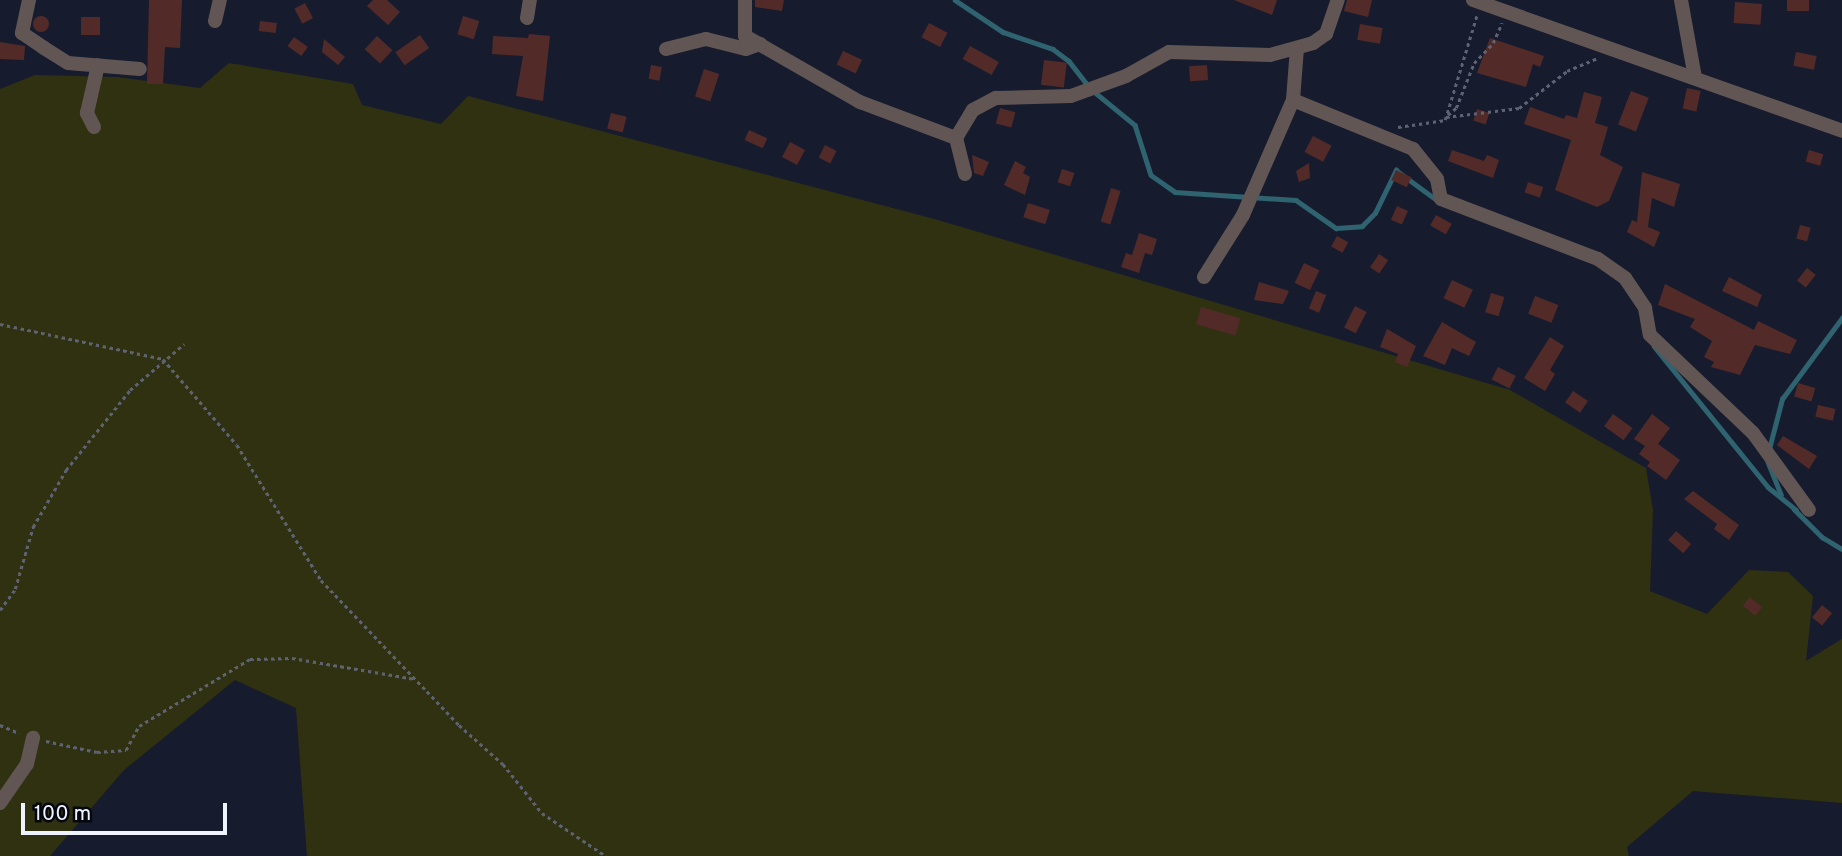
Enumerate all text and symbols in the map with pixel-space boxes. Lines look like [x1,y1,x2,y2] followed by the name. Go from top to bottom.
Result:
[24,790,231,834] scale bar
[34,801,91,828] text: 100 m

